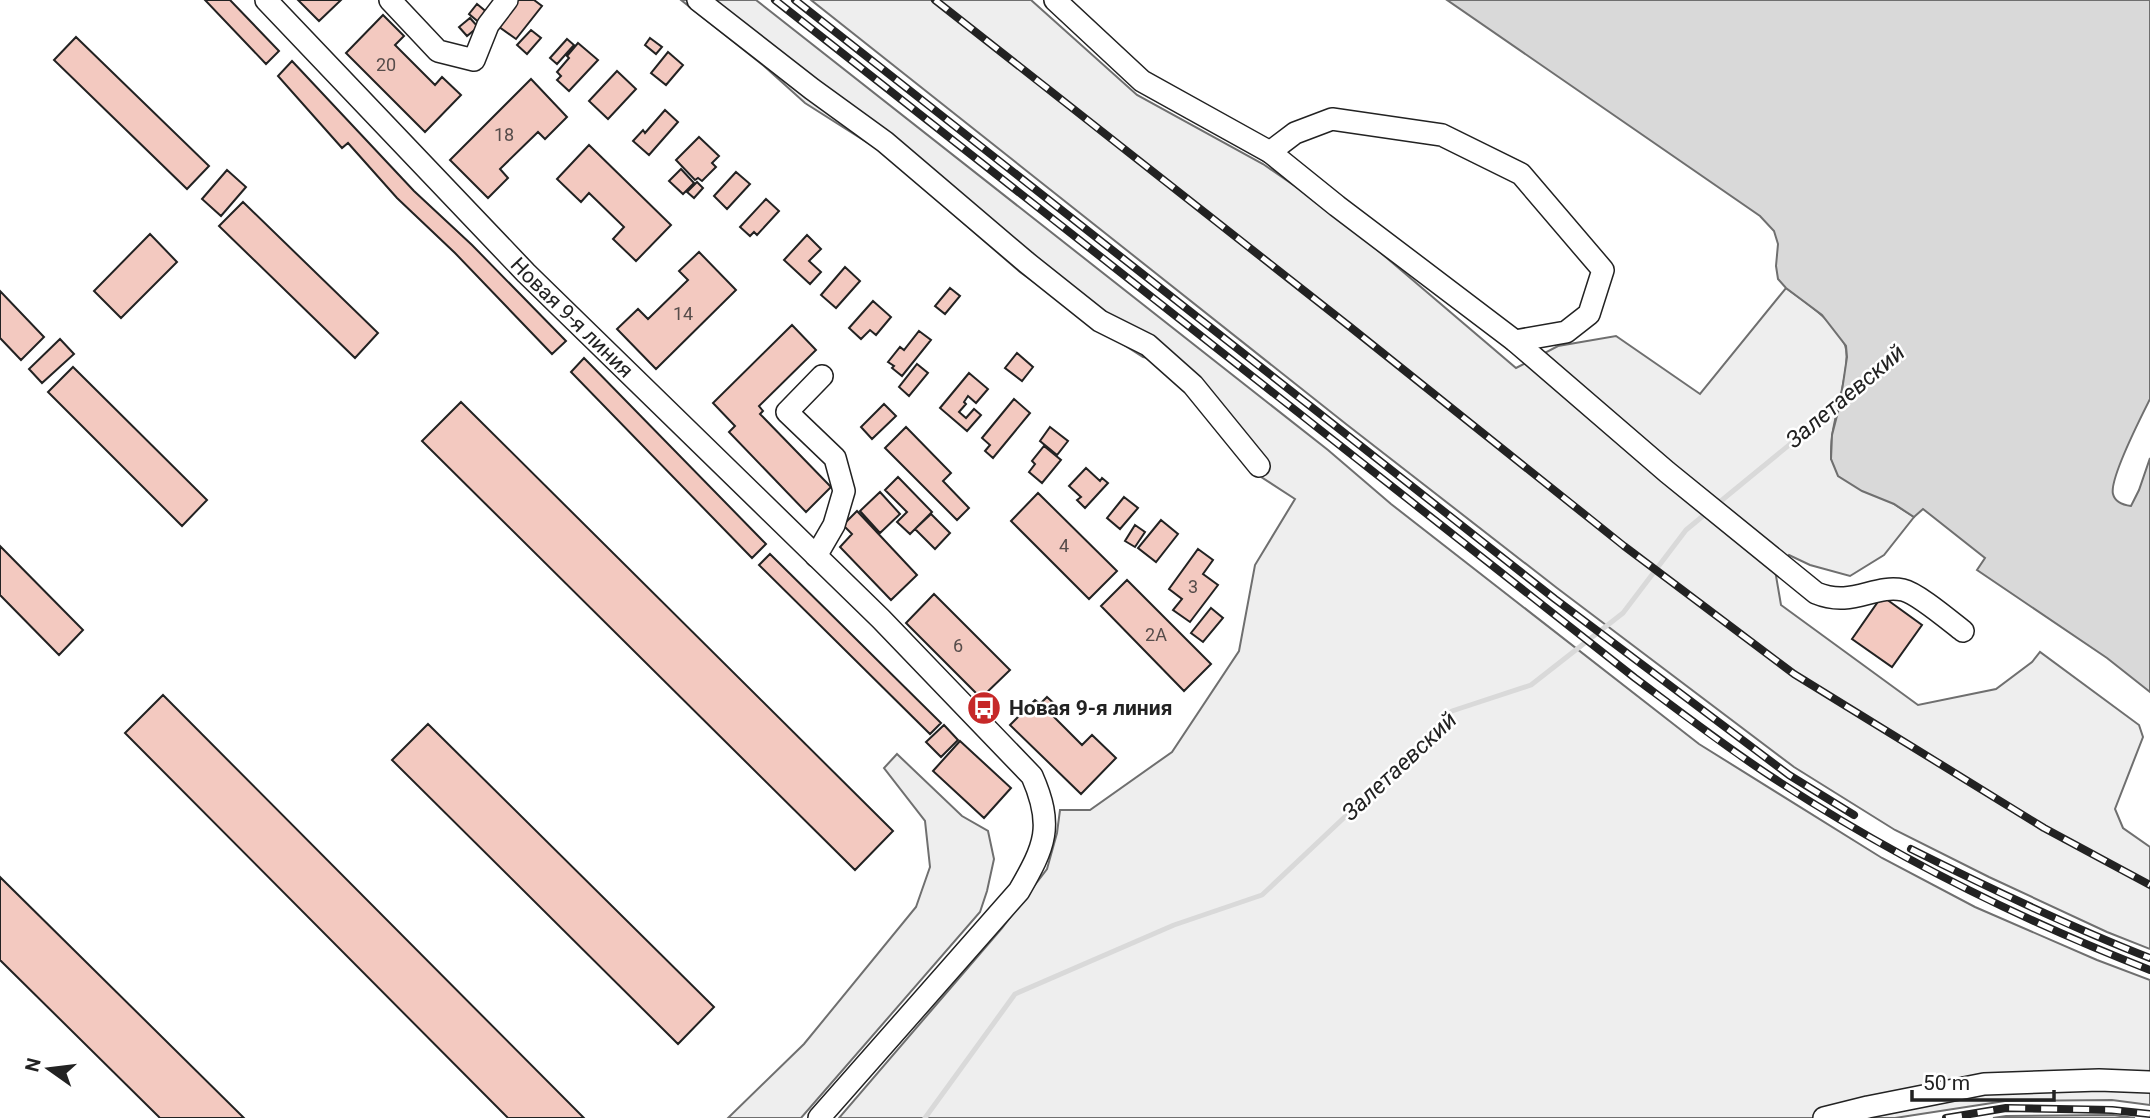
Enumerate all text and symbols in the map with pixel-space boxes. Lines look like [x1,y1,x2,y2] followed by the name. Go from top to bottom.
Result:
[376,54,396,75] house number: 20
[494,124,514,145] house number: 18
[506,253,638,383] street label: Новая 9-я линия
[673,303,693,324] house number: 14
[1780,339,1910,454] water label: Залетаевский
[1059,535,1069,556] house number: 4
[1188,576,1198,597] house number: 3
[1145,624,1167,645] house number: 2А
[953,635,963,656] house number: 6
[965,689,1003,727] bus stop icon: Новая 9-я линия
[1009,696,1172,720] place label: Новая 9-я линия
[1336,706,1462,826] water label: Залетаевский
[14,1034,84,1104] north arrow
[20,1056,46,1074] text: N
[1912,1058,2054,1102] scale bar
[1923,1071,1970,1095] text: 50 m

